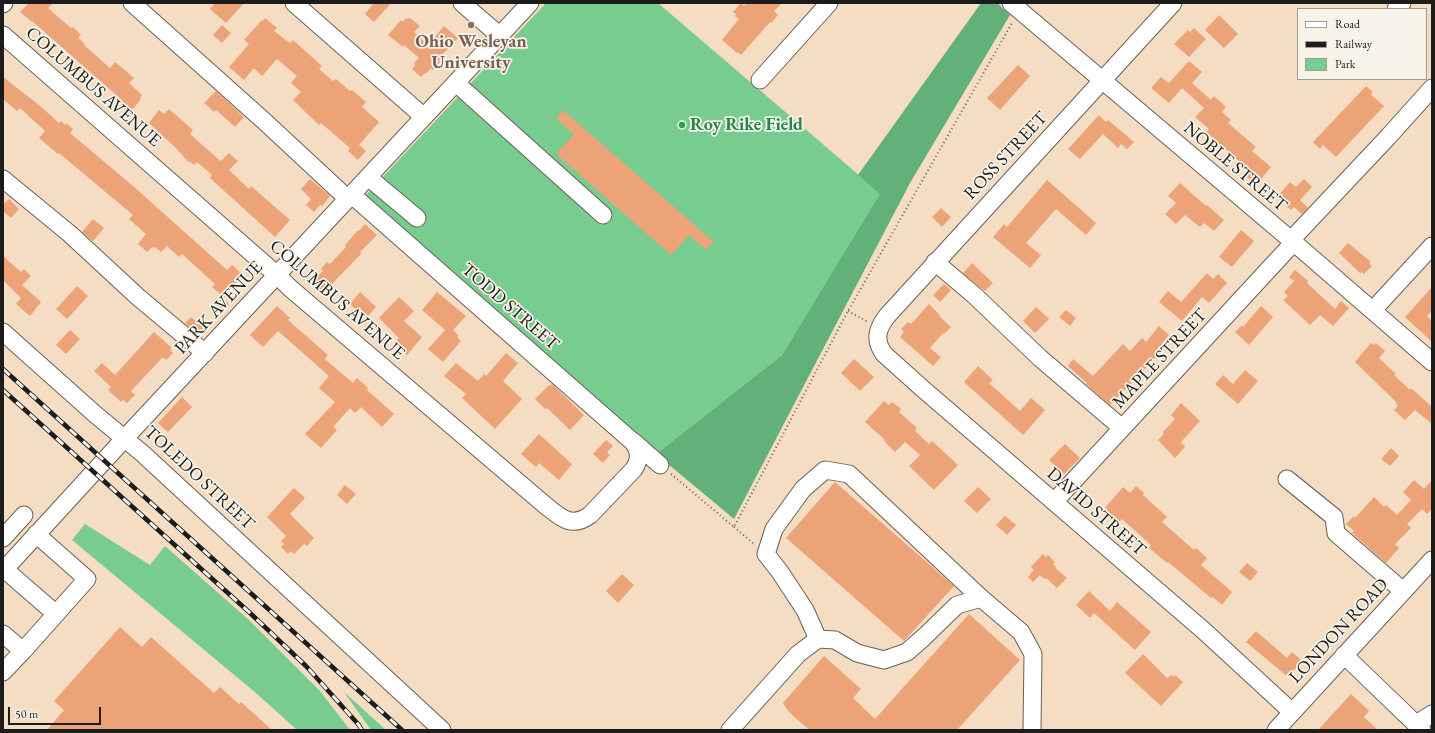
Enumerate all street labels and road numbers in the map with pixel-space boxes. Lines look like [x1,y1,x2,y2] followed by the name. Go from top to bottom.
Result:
[21,22,165,152] street label: COLUMBUS AVENUE
[960,107,1052,205] street label: ROSS STREET
[1179,117,1291,217] street label: NOBLE STREET
[265,235,409,365] street label: COLUMBUS AVENUE
[170,257,268,359] street label: PARK AVENUE
[457,259,563,355] street label: TODD STREET
[1108,305,1212,413] street label: MAPLE STREET
[139,421,259,535] street label: TOLEDO STREET
[1042,463,1150,561] street label: DAVID STREET
[1285,574,1393,688] street label: LONDON ROAD

